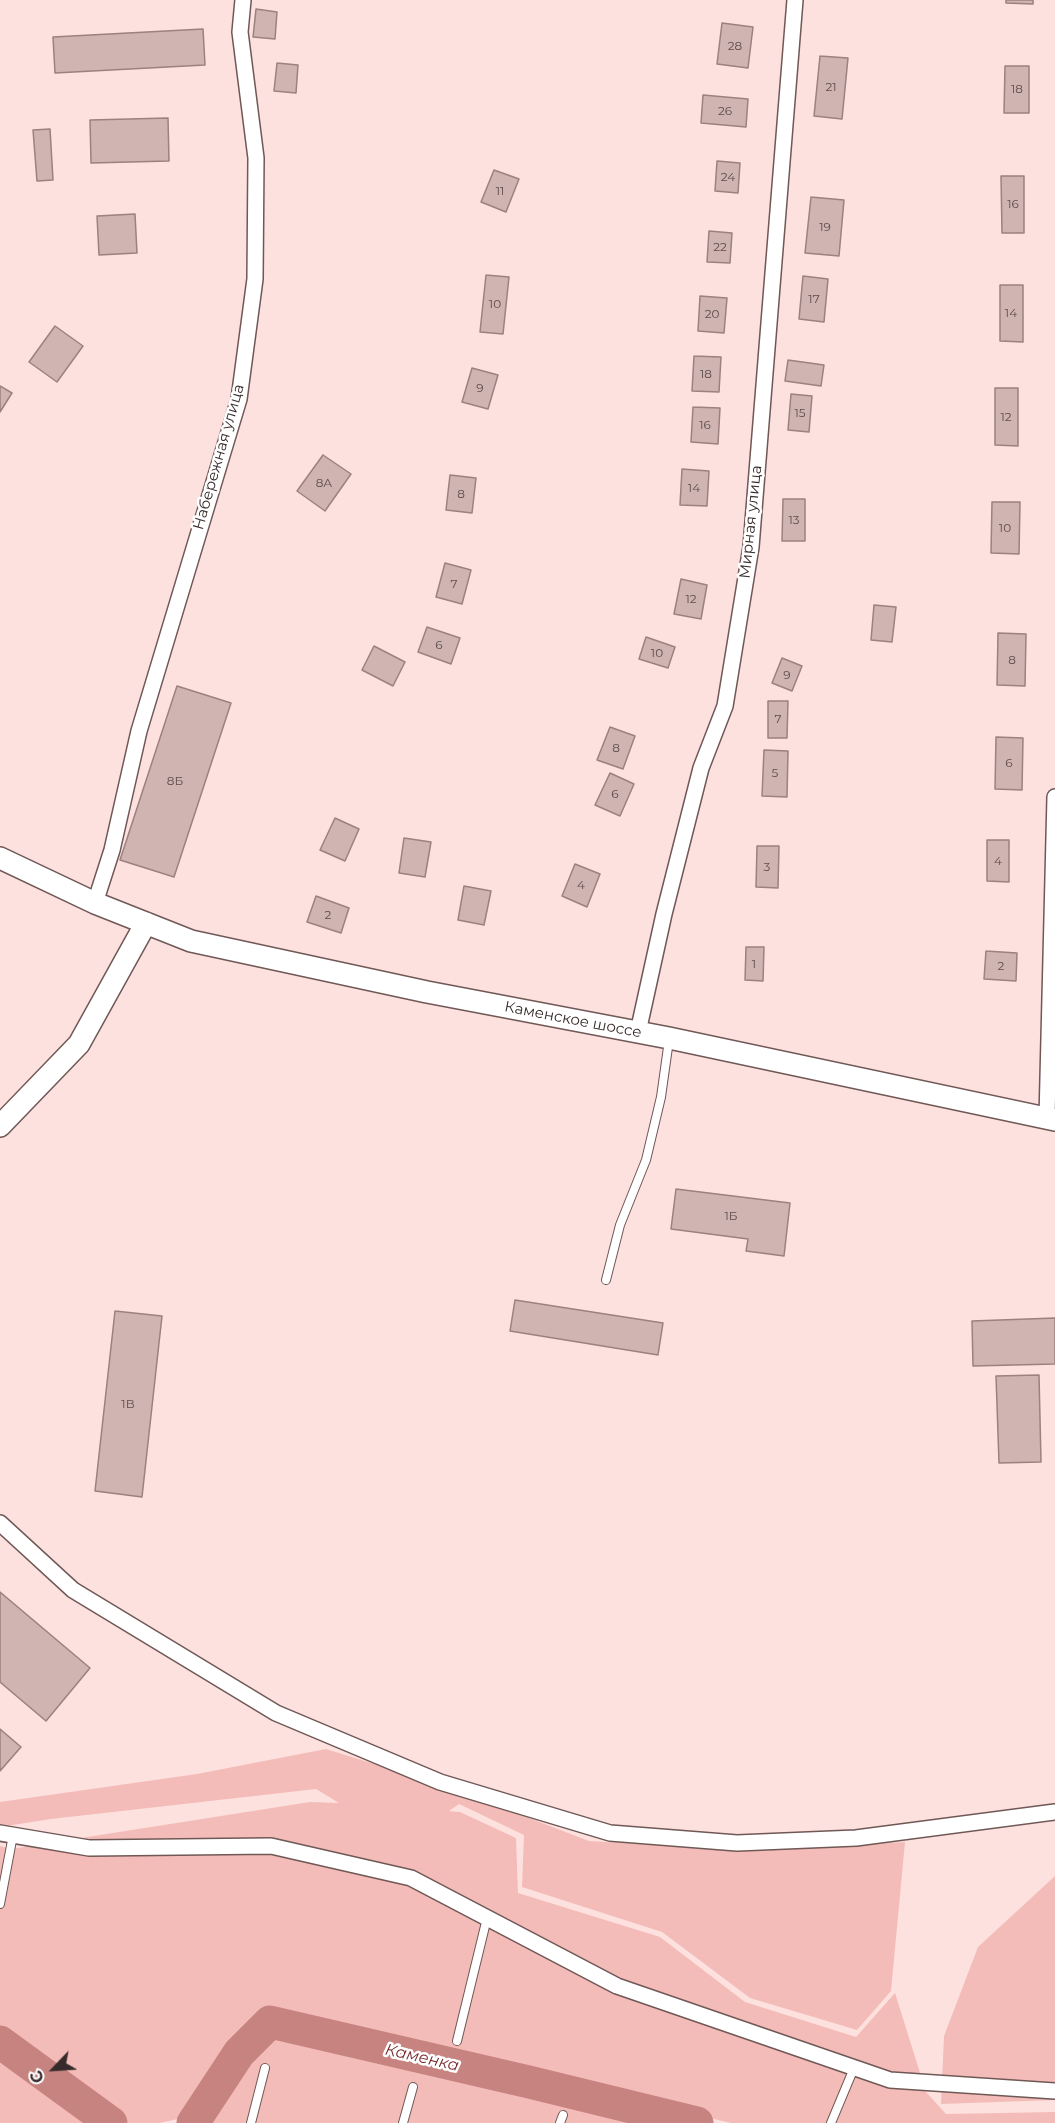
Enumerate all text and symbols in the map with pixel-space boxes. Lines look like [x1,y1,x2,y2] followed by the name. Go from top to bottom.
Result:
[728,39,742,53] house number: 28
[825,80,837,94] house number: 21
[1011,82,1023,96] house number: 18
[718,104,732,118] house number: 26
[721,170,735,184] house number: 24
[496,184,504,198] house number: 11
[1007,197,1019,211] house number: 16
[819,220,831,234] house number: 19
[713,240,727,254] house number: 22
[808,292,820,306] house number: 17
[489,297,501,311] house number: 10
[1005,306,1017,320] house number: 14
[705,307,719,321] house number: 20
[700,367,712,381] house number: 18
[476,381,484,395] house number: 9
[190,382,248,532] street label: Набережная улица
[794,406,806,420] house number: 15
[1000,410,1012,424] house number: 12
[699,418,711,432] house number: 16
[736,464,766,580] street label: Мирная улица
[316,476,332,490] house number: 8А
[688,481,700,495] house number: 14
[457,487,465,501] house number: 8
[788,513,800,527] house number: 13
[999,521,1011,535] house number: 10
[450,577,458,591] house number: 7
[685,592,697,606] house number: 12
[435,638,443,652] house number: 6
[651,646,663,660] house number: 10
[1008,653,1016,667] house number: 8
[783,668,791,682] house number: 9
[774,712,782,726] house number: 7
[612,741,620,755] house number: 8
[1005,756,1013,770] house number: 6
[772,766,778,780] house number: 5
[167,774,183,788] house number: 8Б
[611,787,619,801] house number: 6
[994,854,1002,868] house number: 4
[764,860,770,874] house number: 3
[577,878,585,892] house number: 4
[325,908,331,922] house number: 2
[752,957,756,971] house number: 1
[998,959,1004,973] house number: 2
[503,998,643,1042] street label: Каменское шоссе
[724,1209,738,1223] house number: 1Б
[121,1397,135,1411] house number: 1В
[24,2039,84,2099] north arrow
[383,2040,461,2076] water label: Каменка
[26,2068,48,2086] text: С

